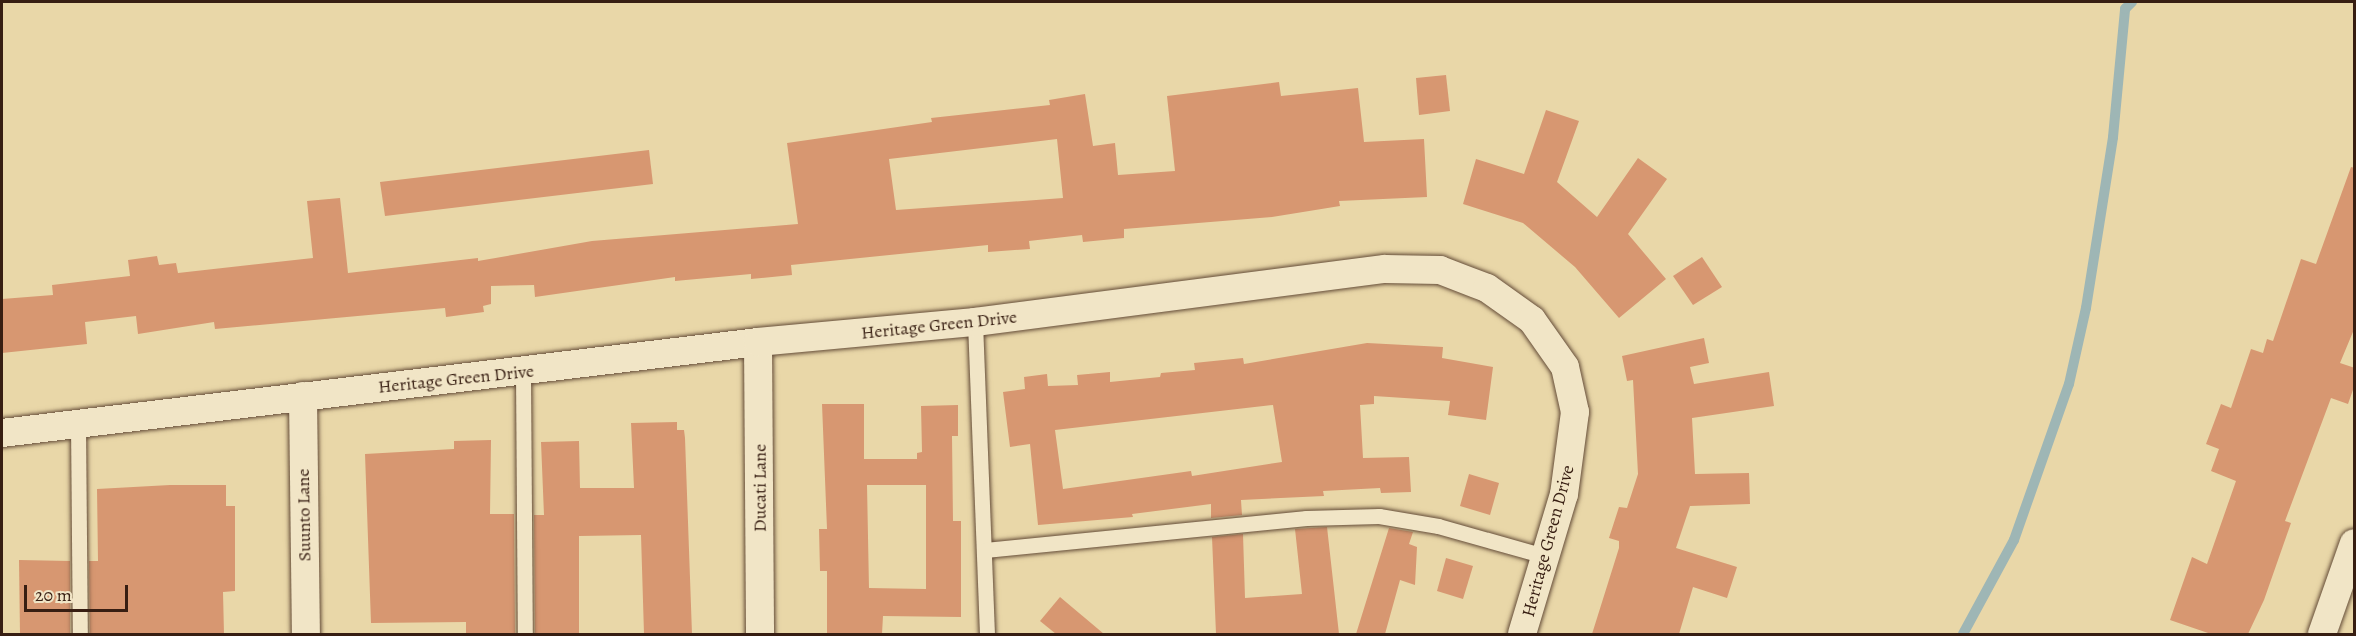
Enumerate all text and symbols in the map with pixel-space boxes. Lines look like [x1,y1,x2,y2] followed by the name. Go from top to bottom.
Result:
[860,306,1018,344] street label: Heritage Green Drive
[377,360,535,398] street label: Heritage Green Drive
[749,444,771,532] street label: Ducati Lane
[1517,463,1579,619] street label: Heritage Green Drive
[292,468,316,562] street label: Suunto Lane
[27,573,130,611] scale bar
[35,583,72,607] text: 20 m

